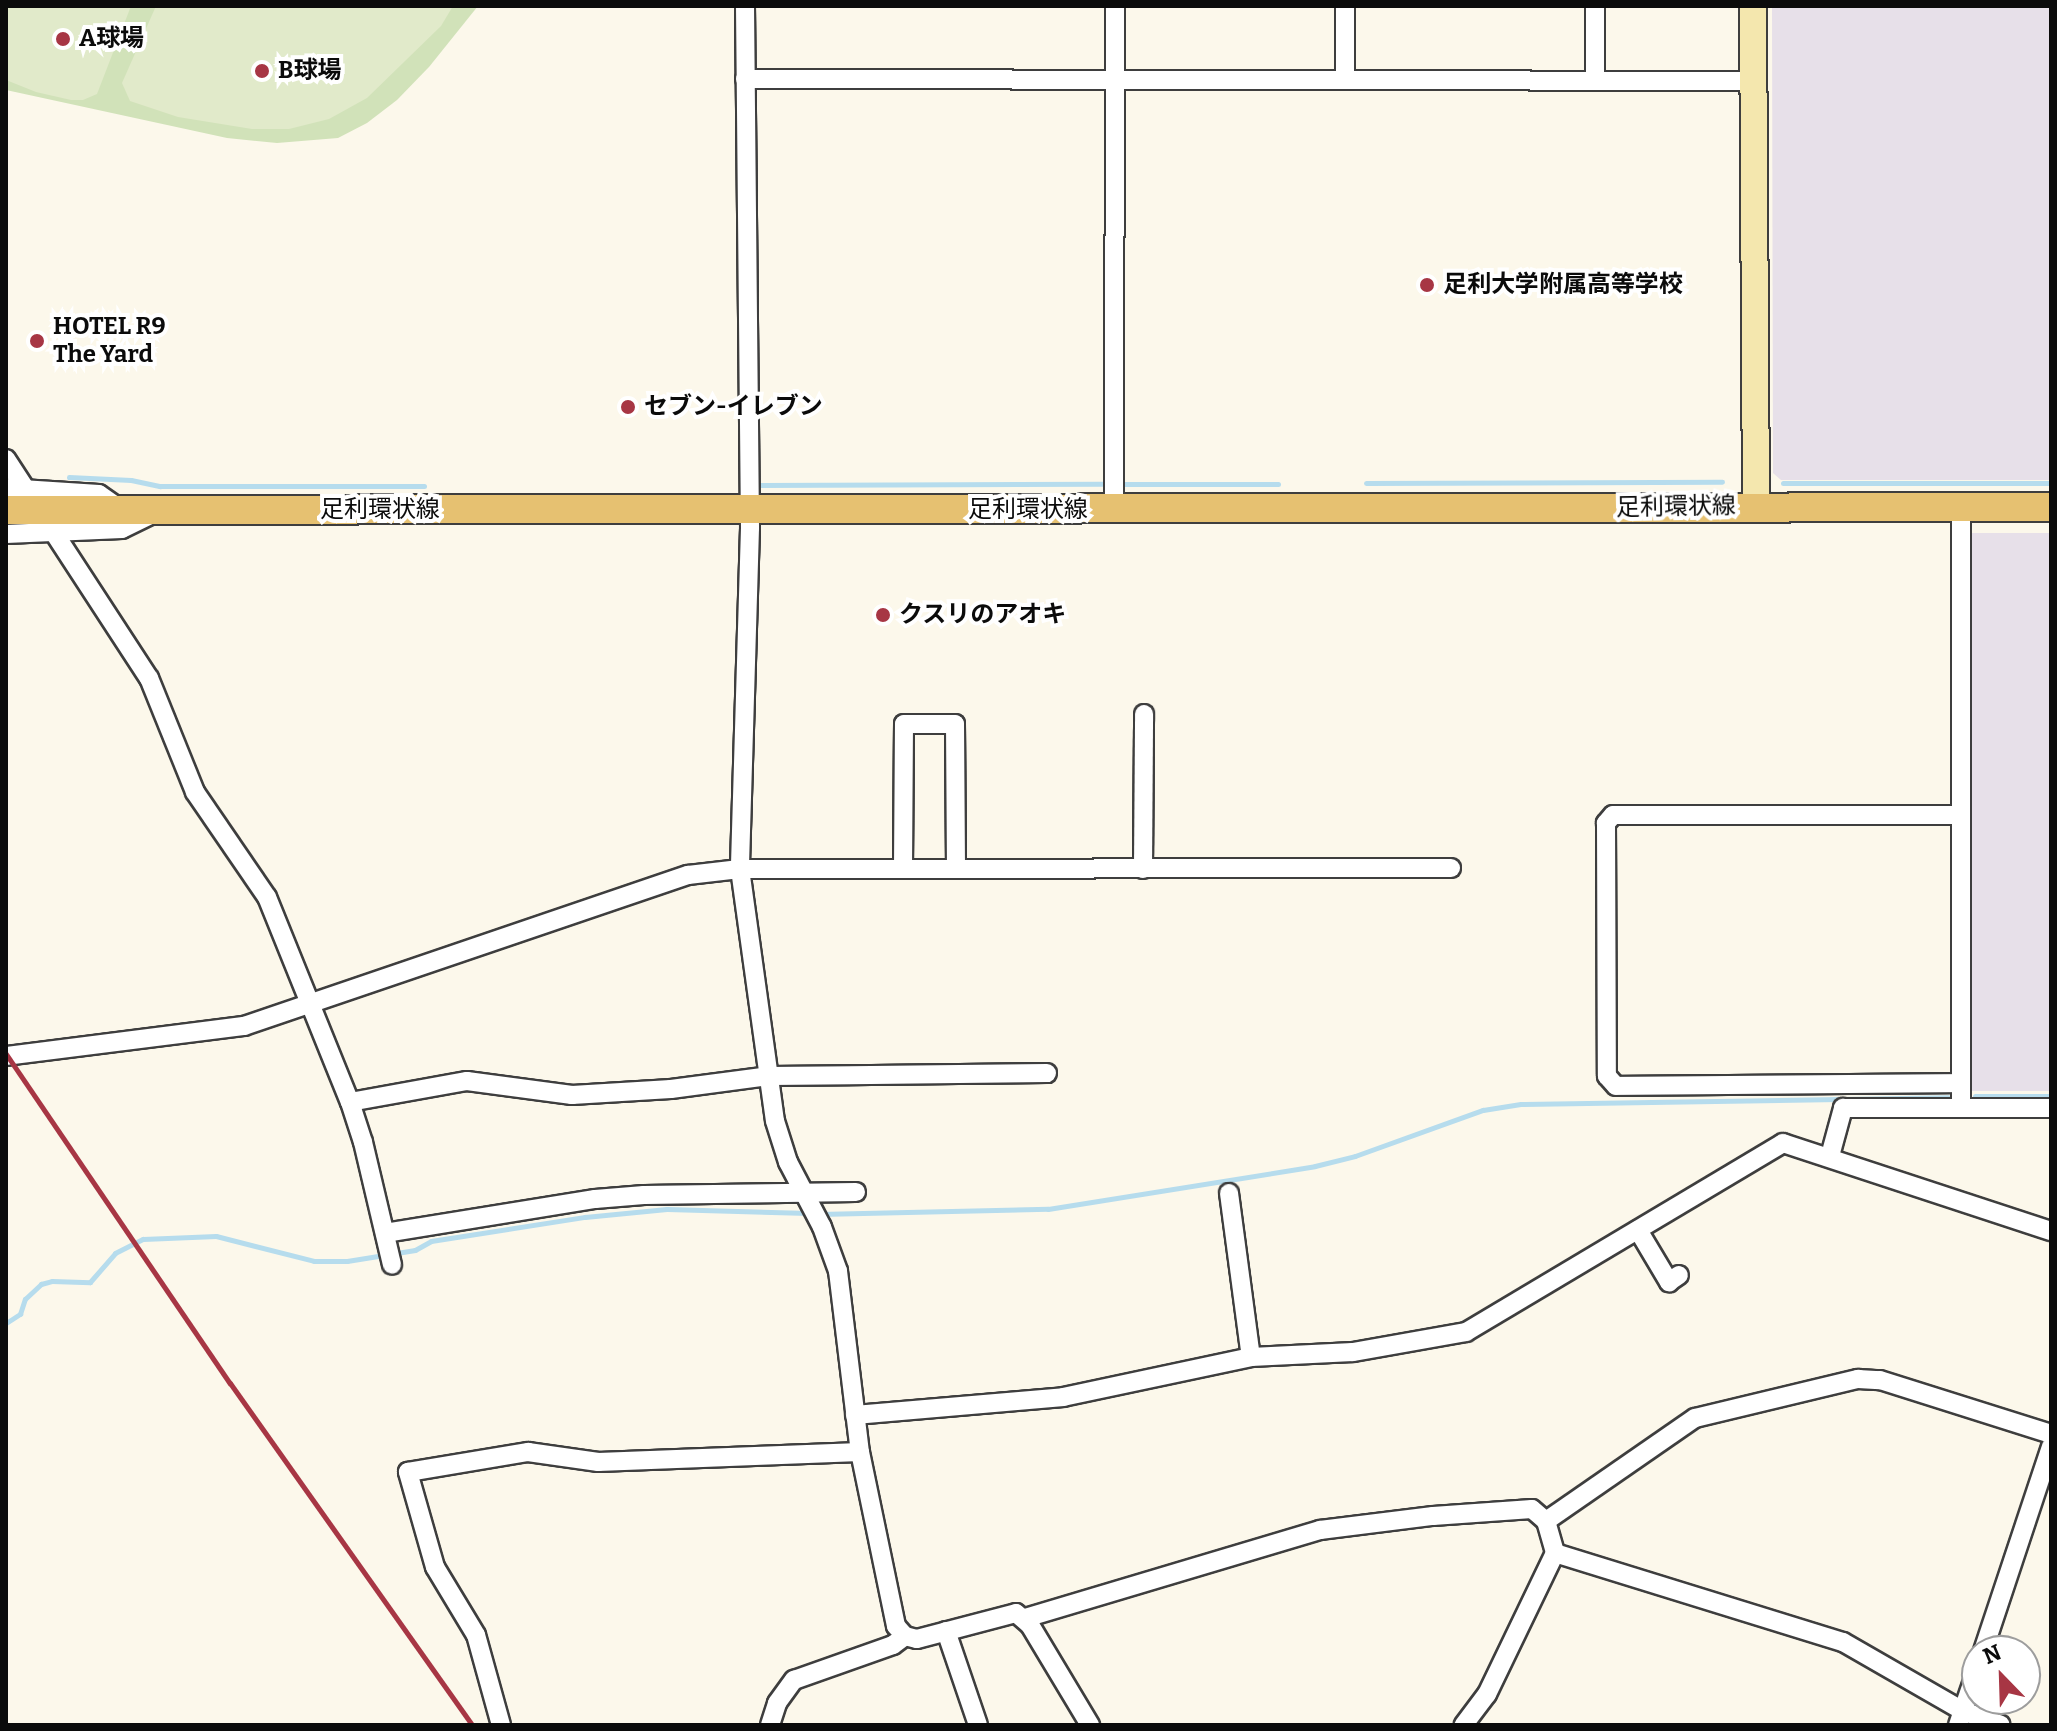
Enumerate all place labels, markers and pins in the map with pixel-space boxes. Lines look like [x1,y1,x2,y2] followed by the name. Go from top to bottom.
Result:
[79,25,144,53] place label: A球場
[54,30,72,48] marker: A球場
[278,57,342,85] place label: B球場
[253,62,271,80] marker: B球場
[1443,271,1683,299] place label: 足利大学附属高等学校
[1418,276,1436,294] marker: 足利大学附属高等学校
[53,313,166,369] place label: HOTEL R9 The Yard
[28,332,46,350] marker: HOTEL R9 The Yard
[644,393,823,421] place label: セブン-イレブン
[619,398,637,416] marker: セブン-イレブン
[899,601,1067,629] place label: クスリのアオキ
[874,606,892,624] marker: クスリのアオキ

